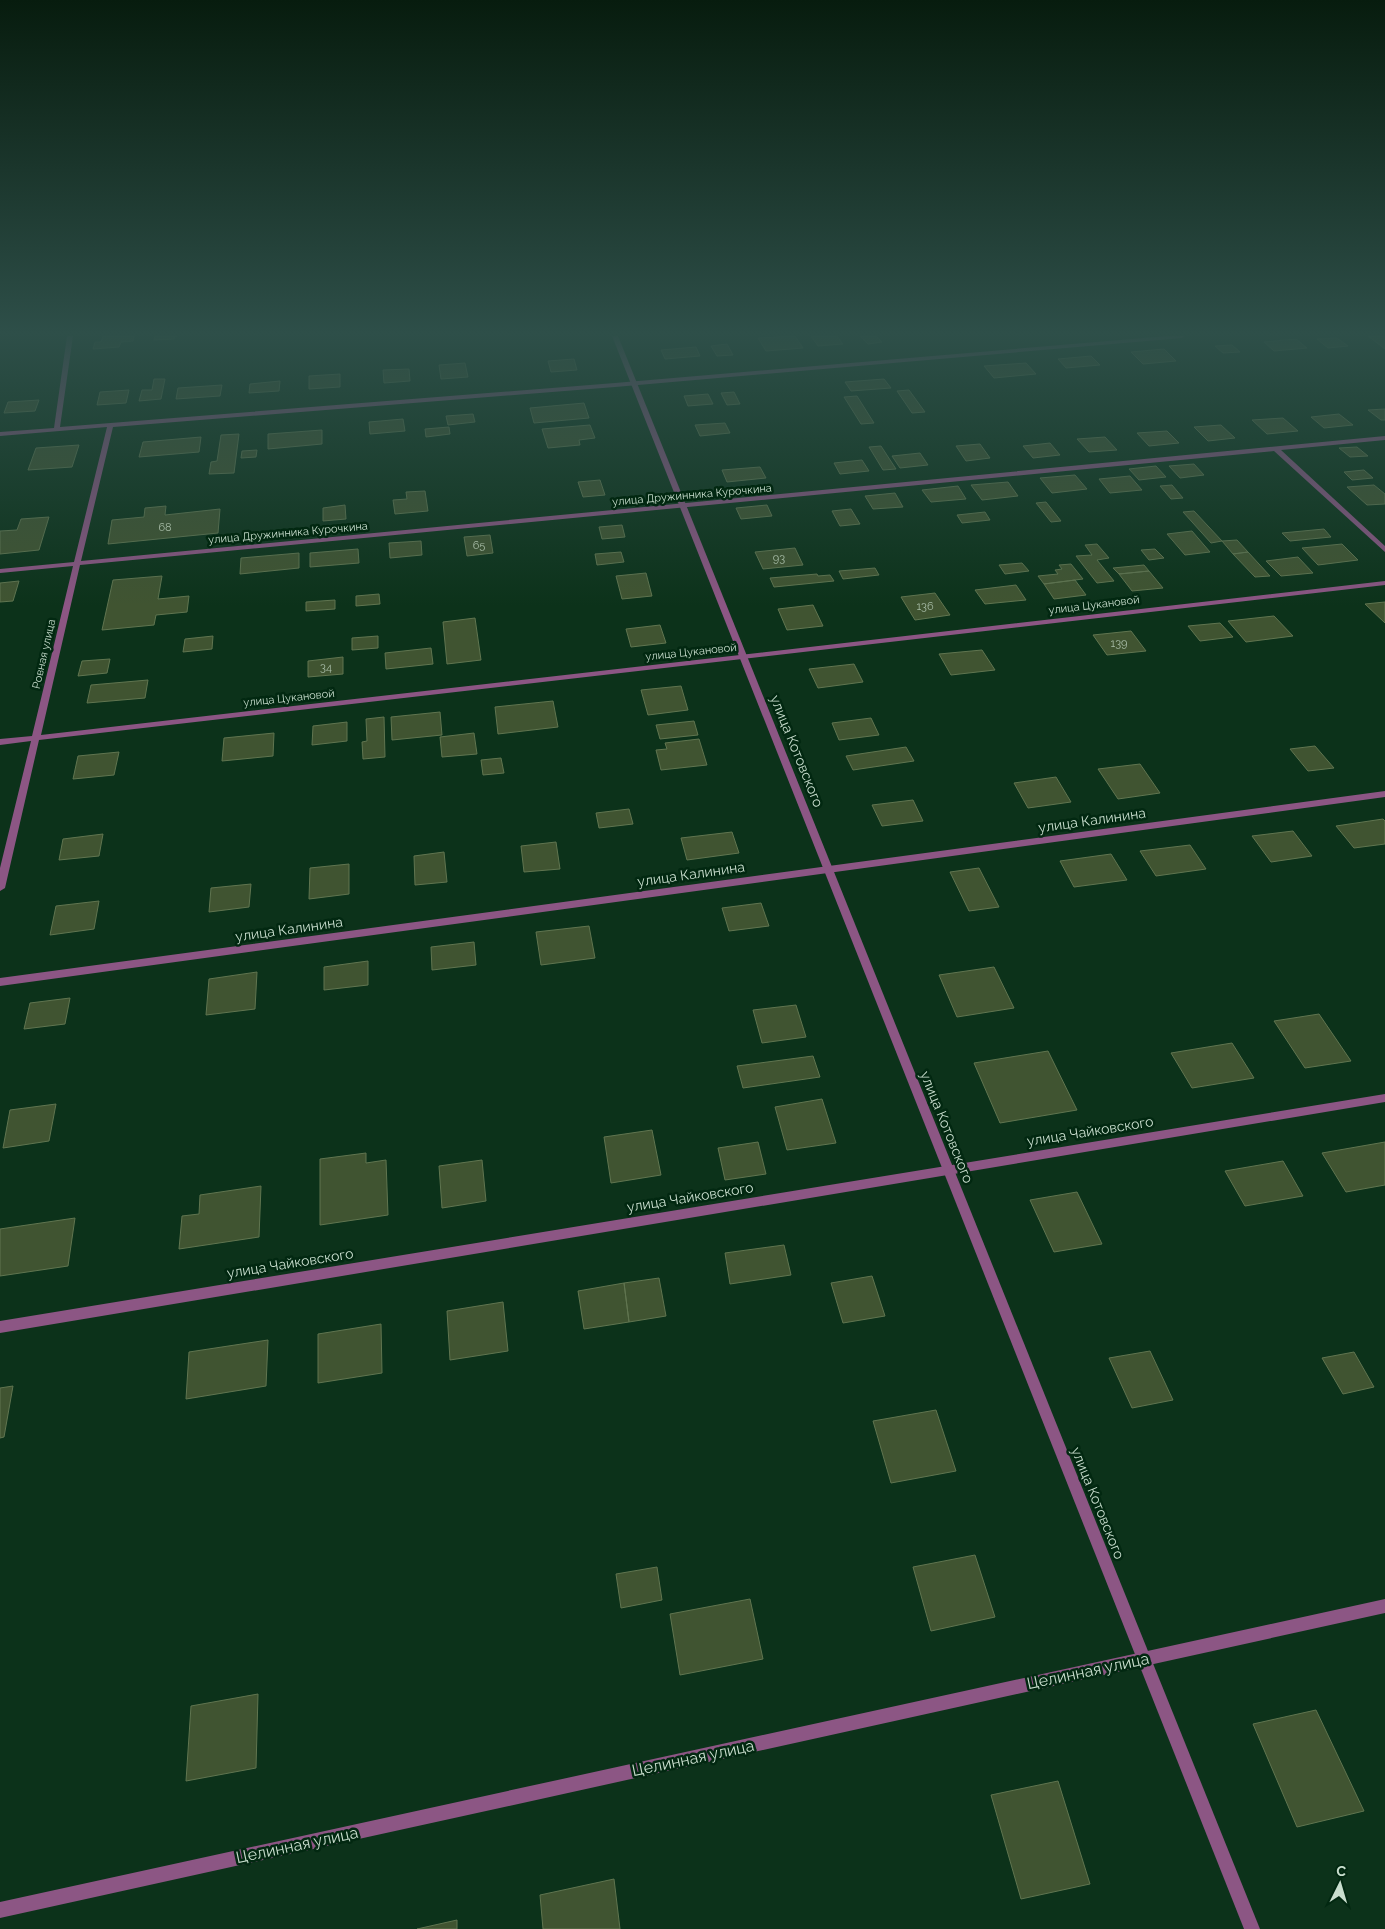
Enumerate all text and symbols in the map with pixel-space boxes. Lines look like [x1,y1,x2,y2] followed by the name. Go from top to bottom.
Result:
[612,482,772,508] street label: улица Дружинника Курочкина
[208,520,368,546] street label: улица Дружинника Курочкина
[158,521,172,534] house number: 68
[473,539,485,552] house number: 65
[773,552,785,565] house number: 93
[1048,593,1140,617] street label: улица Цукановой
[916,600,934,613] house number: 136
[30,618,58,690] street label: Ровная улица
[1110,637,1128,650] house number: 139
[645,641,737,663] street label: улица Цукановой
[320,661,332,674] house number: 34
[243,687,335,709] street label: улица Цукановой
[767,693,827,809] street label: улица Котовского
[1037,805,1147,835] street label: улица Калинина
[636,859,746,889] street label: улица Калинина
[234,914,344,944] street label: улица Калинина
[917,1069,977,1185] street label: улица Котовского
[1026,1113,1154,1149] street label: улица Чайковского
[626,1179,754,1215] street label: улица Чайковского
[226,1245,354,1281] street label: улица Чайковского
[1068,1445,1128,1561] street label: улица Котовского
[1025,1649,1151,1693] street label: Целинная улица
[630,1736,756,1780] street label: Целинная улица
[234,1823,360,1867] street label: Целинная улица
[1315,1859,1365,1909] north arrow
[1336,1863,1347,1879] text: С

